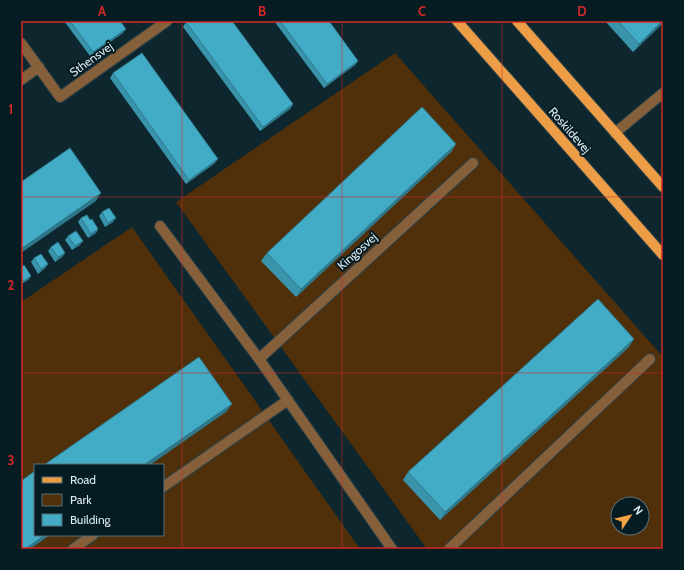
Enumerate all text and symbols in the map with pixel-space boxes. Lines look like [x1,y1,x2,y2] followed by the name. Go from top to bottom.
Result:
[98,3,107,19] text: A
[258,3,266,19] text: B
[418,3,426,19] text: C
[577,3,587,19] text: D
[66,38,116,80] street label: Sthensvej
[9,101,13,117] text: 1
[546,104,594,156] street label: Roskildevej
[334,229,380,273] street label: Kingosvej
[8,277,15,293] text: 2
[7,452,15,468] text: 3
[34,464,164,536] legend
[70,472,96,487] text: Road
[70,492,92,507] text: Park
[610,496,650,536] north arrow
[630,503,646,517] text: N
[70,512,112,527] text: Building

